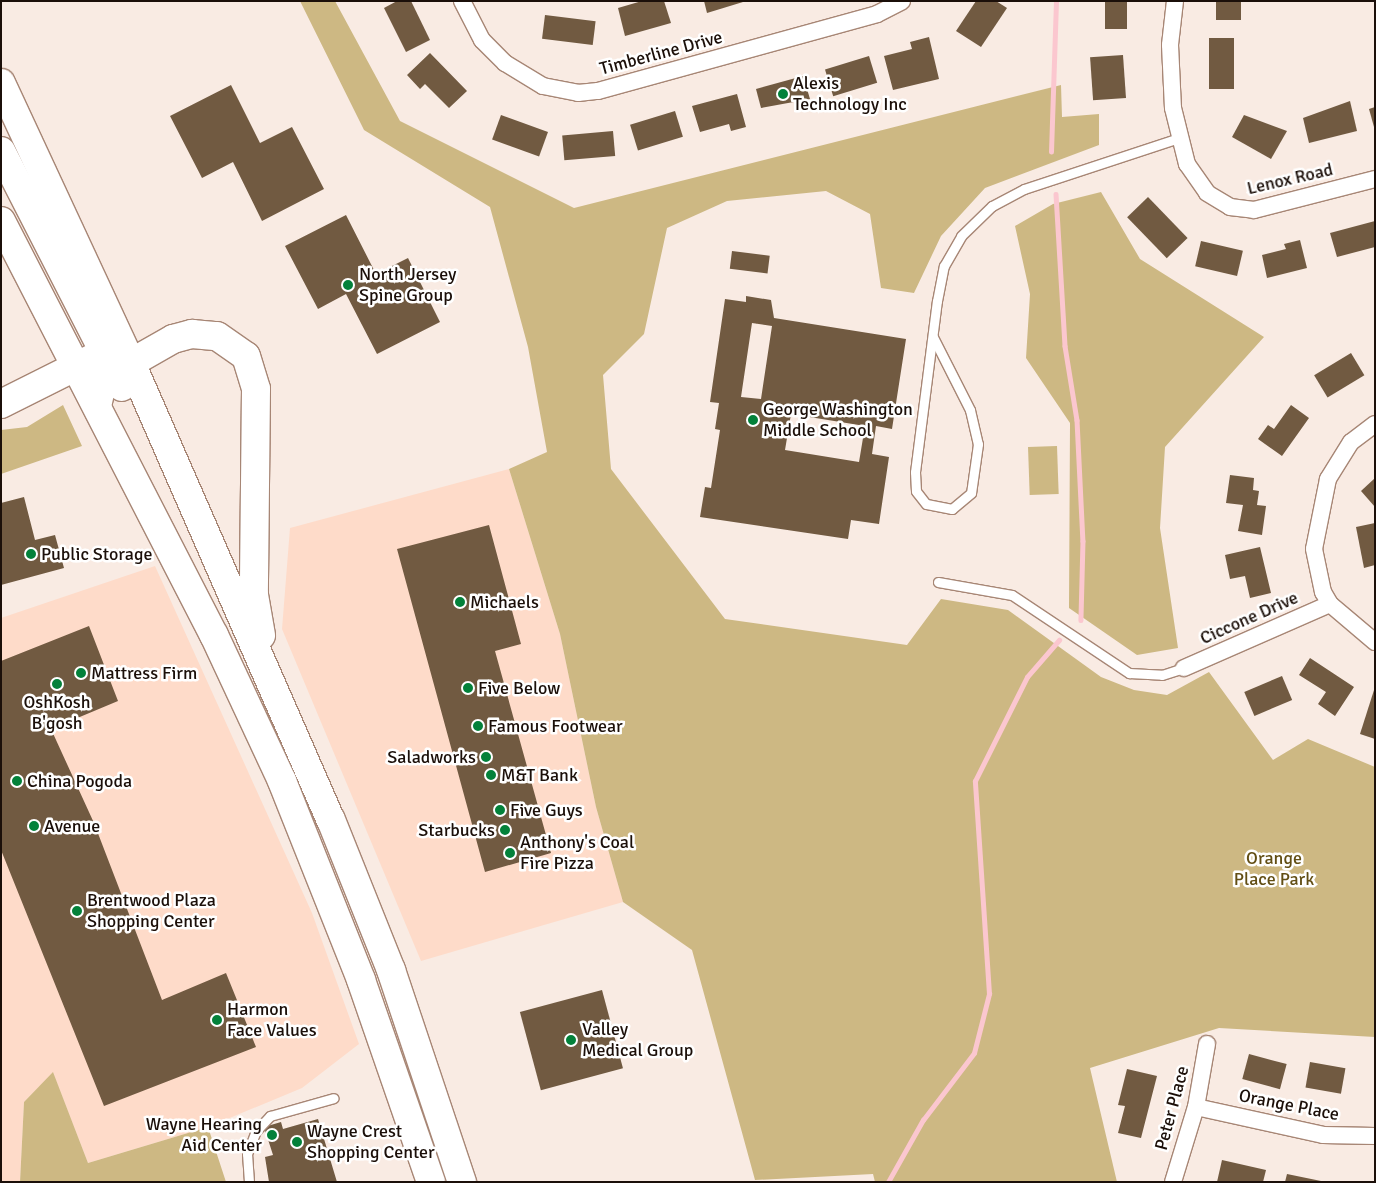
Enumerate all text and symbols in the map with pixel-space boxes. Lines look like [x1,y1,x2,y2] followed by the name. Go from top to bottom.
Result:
[597,26,725,80] street label: Timberline Drive
[793,73,907,116] place label: Alexis Technology Inc
[777,88,789,100] marker: Alexis Technology Inc
[1245,159,1335,199] street label: Lenox Road
[359,264,456,306] place label: North Jersey Spine Group
[341,278,355,292] marker: North Jersey Spine Group
[763,399,913,442] place label: George Washington Middle School
[747,414,759,426] marker: George Washington Middle School
[41,543,152,565] place label: Public Storage
[25,548,37,560] marker: Public Storage
[1197,587,1301,649] street label: Ciccone Drive
[470,591,539,613] place label: Michaels
[454,596,466,608] marker: Michaels
[91,662,197,684] place label: Mattress Firm
[75,667,87,679] marker: Mattress Firm
[478,677,560,699] place label: Five Below
[51,678,63,690] marker: OshKosh B'gosh
[462,682,474,694] marker: Five Below
[24,692,90,734] place label: OshKosh B'gosh
[488,715,623,737] place label: Famous Footwear
[472,720,484,732] marker: Famous Footwear
[387,746,476,768] place label: Saladworks
[480,751,492,763] marker: Saladworks
[501,764,578,786] place label: M&T Bank
[485,769,497,781] marker: M&T Bank
[27,770,132,792] place label: China Pogoda
[11,775,23,787] marker: China Pogoda
[510,799,583,821] place label: Five Guys
[494,804,506,816] marker: Five Guys
[44,815,100,837] place label: Avenue
[418,819,495,841] place label: Starbucks
[28,820,40,832] marker: Avenue
[499,824,511,836] marker: Starbucks
[520,832,634,874] place label: Anthony's Coal Fire Pizza
[504,847,516,859] marker: Anthony's Coal Fire Pizza
[1234,848,1314,891] park label: Orange Place Park
[87,890,216,932] place label: Brentwood Plaza Shopping Center
[71,905,83,917] marker: Brentwood Plaza Shopping Center
[227,999,317,1042] place label: Harmon Face Values
[211,1014,223,1026] marker: Harmon Face Values
[582,1019,693,1062] place label: Valley Medical Group
[564,1033,578,1047] marker: Valley Medical Group
[1150,1063,1194,1153] street label: Peter Place
[1237,1085,1341,1125] street label: Orange Place
[146,1114,262,1156] place label: Wayne Hearing Aid Center
[307,1121,435,1164] place label: Wayne Crest Shopping Center
[266,1129,278,1141] marker: Wayne Hearing Aid Center
[291,1136,303,1148] marker: Wayne Crest Shopping Center

